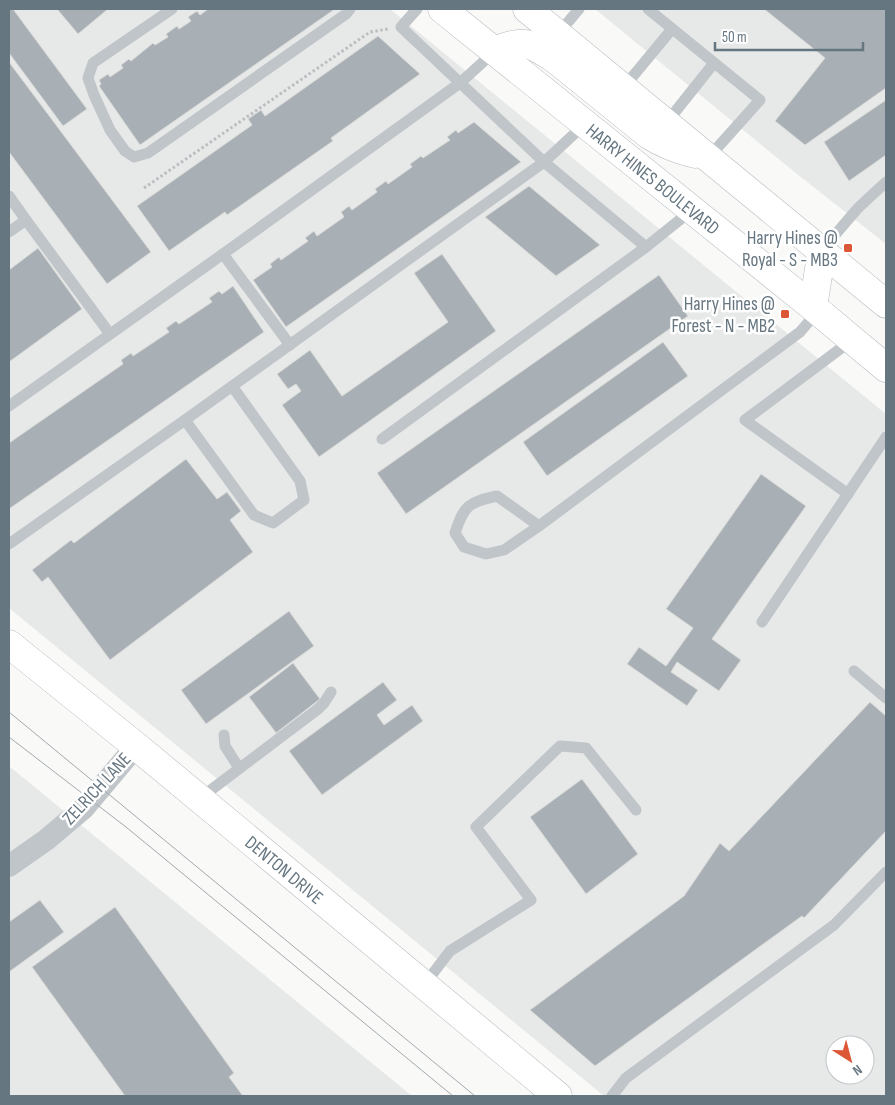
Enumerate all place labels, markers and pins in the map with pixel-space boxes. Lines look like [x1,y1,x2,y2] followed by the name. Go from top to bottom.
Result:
[742,227,838,272] place label: Harry Hines @ Royal - S - MB3
[842,242,854,254] marker: Harry Hines @ Royal - S - MB3
[671,293,775,338] place label: Harry Hines @ Forest - N - MB2
[779,308,791,320] marker: Harry Hines @ Forest - N - MB2

